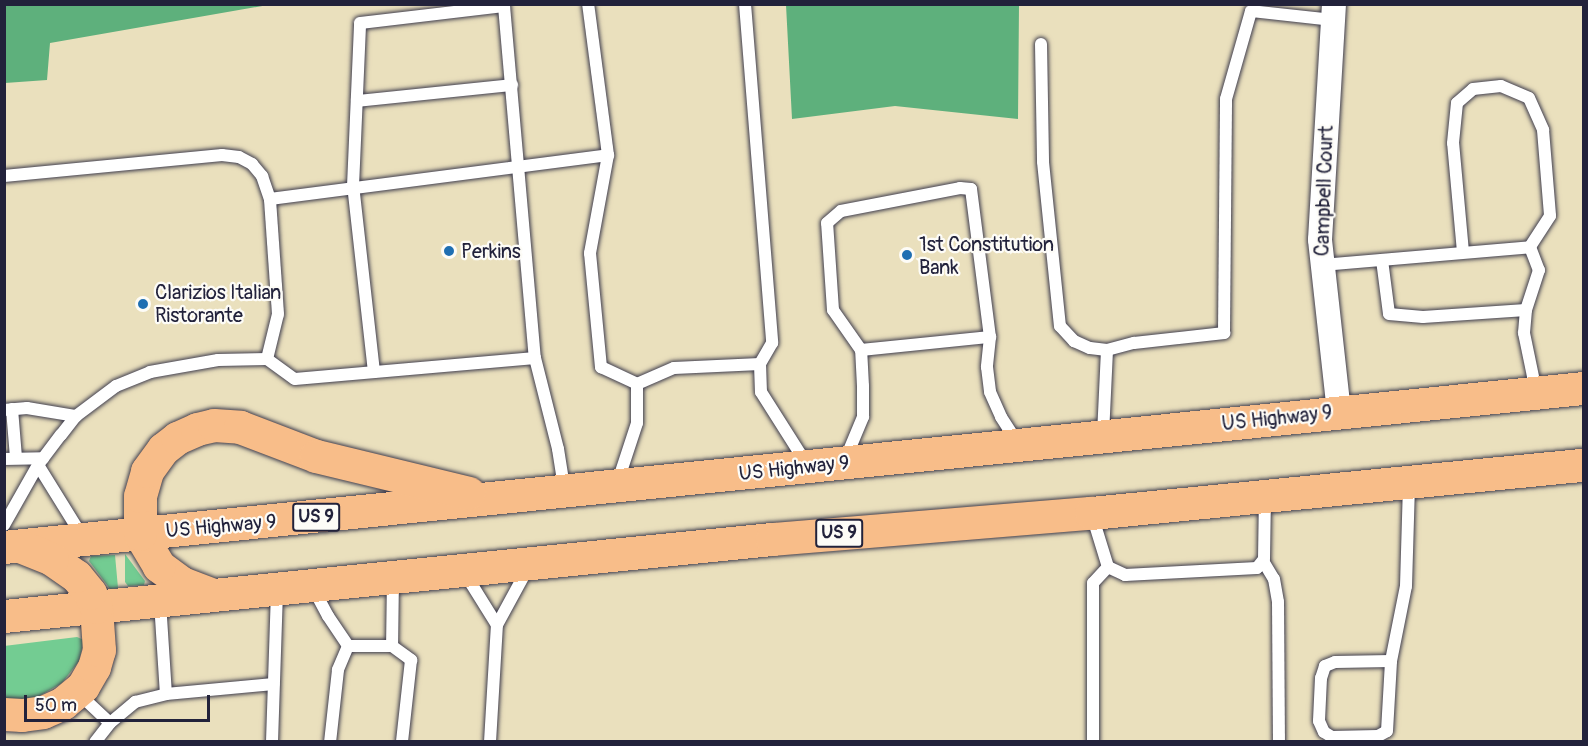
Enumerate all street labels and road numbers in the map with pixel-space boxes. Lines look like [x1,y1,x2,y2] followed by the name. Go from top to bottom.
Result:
[1310,125,1338,257] street label: Campbell Court
[1221,400,1333,436] street label: US Highway 9
[738,450,850,486] street label: US Highway 9
[292,502,340,532] road number: US 9
[165,509,277,543] street label: US Highway 9
[815,518,863,548] road number: US 9

